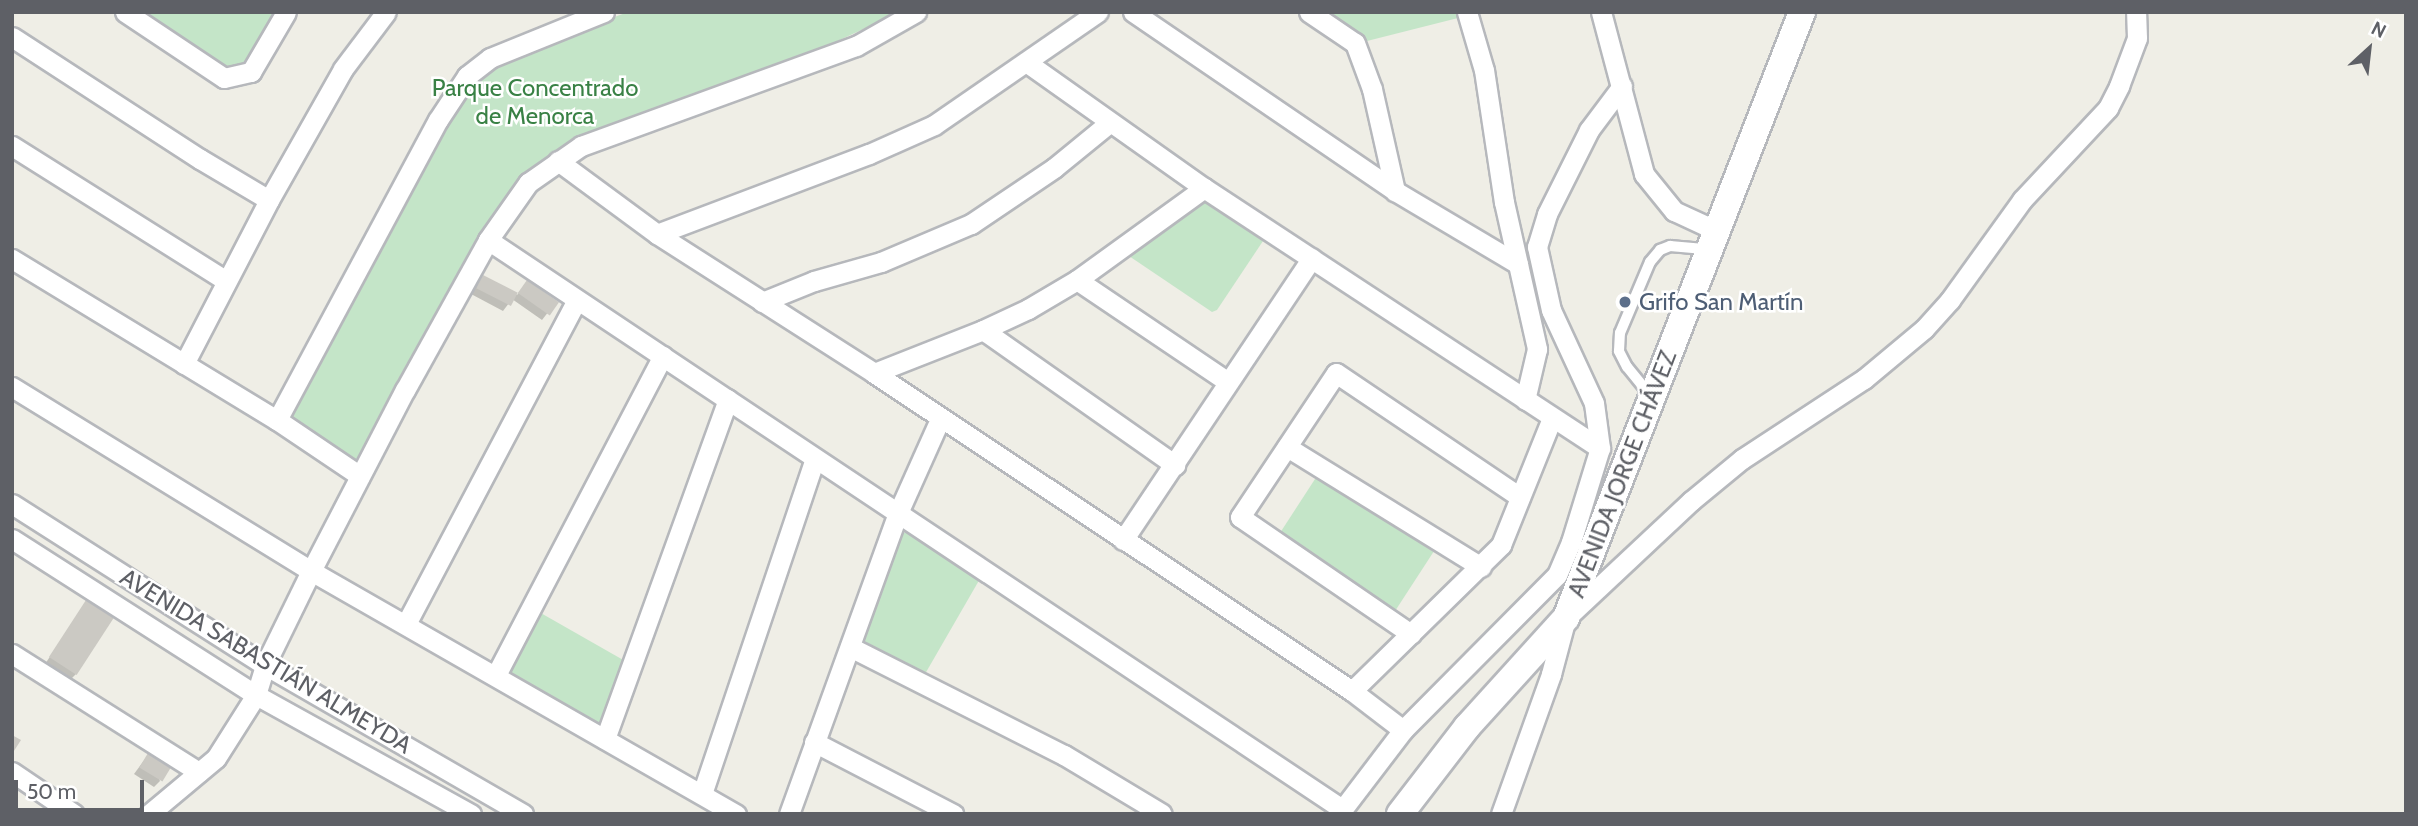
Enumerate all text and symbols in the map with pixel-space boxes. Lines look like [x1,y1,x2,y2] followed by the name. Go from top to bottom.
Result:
[2334,14,2404,84] north arrow
[2368,17,2390,43] text: N
[432,74,638,130] park label: Parque Concentrado de Menorca
[1639,288,1803,316] place label: Grifo San Martín
[1617,294,1633,310] marker: Grifo San Martín
[1562,346,1682,602] street label: AVENIDA JORGE CHÁVEZ
[115,562,417,760] street label: AVENIDA SABASTIÁN ALMEYDA
[18,766,147,810] scale bar
[27,779,76,804] text: 50 m

